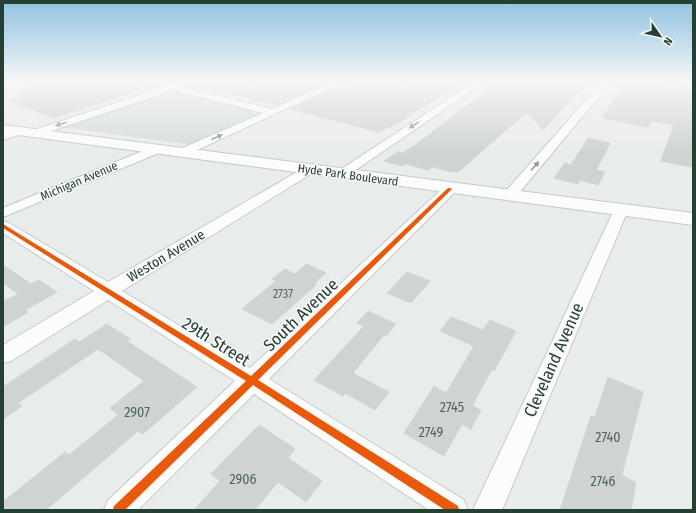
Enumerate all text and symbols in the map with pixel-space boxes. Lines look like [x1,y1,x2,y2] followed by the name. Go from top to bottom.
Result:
[640,16,680,56] north arrow
[661,35,675,48] text: N
[55,121,67,127] one-way arrow
[408,122,420,129] one-way arrow
[212,134,223,140] one-way arrow
[38,158,120,204] street label: Michigan Avenue
[297,161,399,189] street label: Hyde Park Boulevard
[530,161,539,171] one-way arrow
[124,226,208,286] street label: Weston Avenue
[259,274,343,356] street label: South Avenue
[273,287,293,301] house number: 2737
[519,300,589,420] street label: Cleveland Avenue
[178,313,254,371] street label: 29th Street
[440,399,464,416] house number: 2745
[124,404,150,421] house number: 2907
[419,424,443,441] house number: 2749
[595,429,621,446] house number: 2740
[229,471,257,488] house number: 2906
[590,473,616,490] house number: 2746

